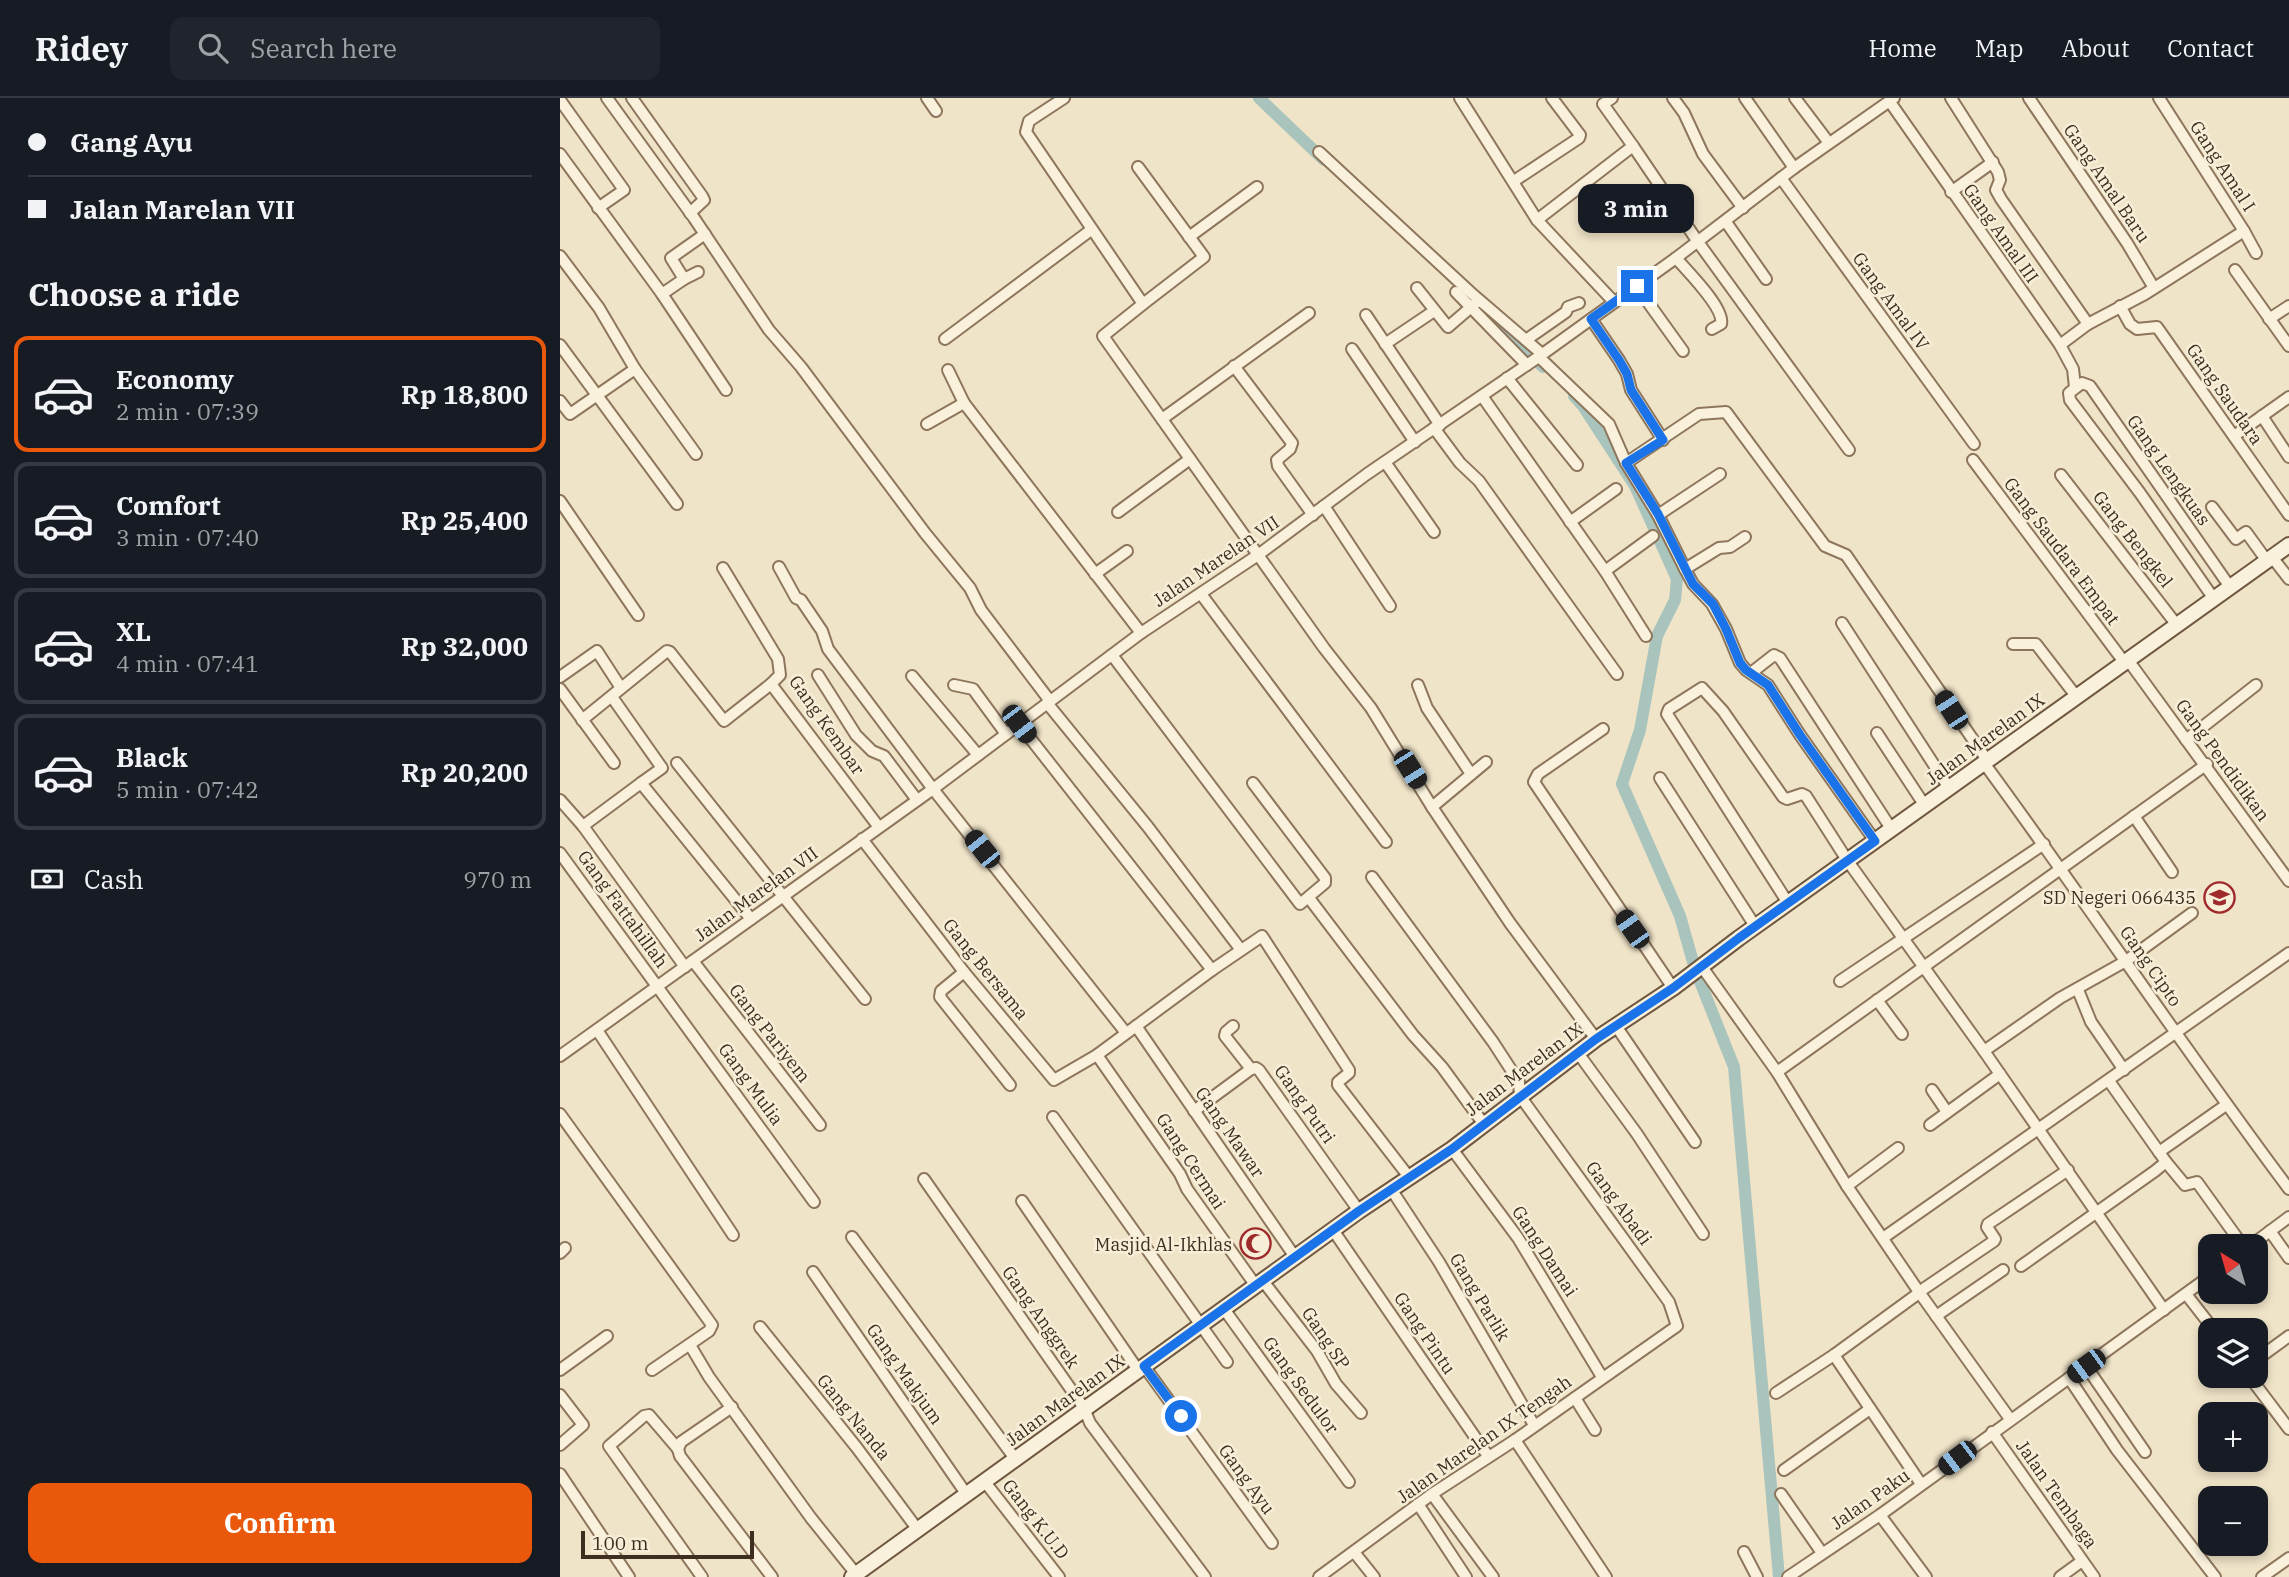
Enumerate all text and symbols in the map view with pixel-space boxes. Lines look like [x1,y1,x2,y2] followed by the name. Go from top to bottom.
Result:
[170,17,660,80] search box
[35,27,128,70] text: Ridey
[194,29,232,67] icon: search
[250,31,397,65] text: Search here
[1869,32,1937,64] text: Home
[1975,32,2023,64] text: Map
[2061,32,2129,64] text: About
[2167,32,2254,64] text: Contact
[2185,116,2261,216] street label: Gang Amal I
[2059,119,2155,247] street label: Gang Amal Baru
[70,125,193,159] text: Gang Ayu
[1958,179,2044,287] street label: Gang Amal III
[1579,184,1695,234] callout: 3 min
[70,192,295,226] text: Jalan Marelan VII
[1604,193,1668,223] text: 3 min
[1848,248,1934,355] street label: Gang Amal IV
[1621,270,1653,302] route end
[28,273,240,315] text: Choose a ride
[2182,339,2268,449] street label: Gang Saudara
[116,362,234,396] text: Economy
[32,363,95,426] icon: car
[401,377,528,411] text: Rp 18,800
[116,396,259,426] text: 2 min · 07:39
[2122,410,2216,530] street label: Gang Lengkuas
[1999,473,2125,629] street label: Gang Saudara Empat
[2088,486,2178,592] street label: Gang Bengkel
[116,488,221,522] text: Comfort
[32,489,95,552] icon: car
[401,503,528,537] text: Rp 25,400
[1148,510,1284,612] street label: Jalan Marelan VII
[116,522,259,552] text: 3 min · 07:40
[116,614,151,648] text: XL
[32,615,95,678] icon: car
[401,629,528,663] text: Rp 32,000
[116,648,259,678] text: 4 min · 07:41
[784,671,870,779] street label: Gang Kembar
[1931,687,1972,733] car
[1921,688,2049,790] street label: Jalan Marelan IX
[2171,694,2275,826] street label: Gang Pendidikan
[998,701,1041,747] car
[116,740,188,774] text: Black
[32,741,95,804] icon: car
[1390,746,1431,792] car
[401,755,528,789] text: Rp 20,200
[116,774,259,804] text: 5 min · 07:42
[961,826,1004,872] car
[690,841,822,947] street label: Jalan Marelan VII
[573,846,673,972] street label: Gang Fattahillah
[28,860,66,898] icon: cash
[84,862,144,896] text: Cash
[463,864,532,894] text: 970 m
[2202,880,2236,914] school or university icon: SD Negeri 066435
[2043,886,2196,909] place label: SD Negeri 066435
[1612,906,1653,952] car
[938,914,1034,1024] street label: Gang Bersama
[2115,921,2187,1011] street label: Gang Cipto
[724,979,816,1087] street label: Gang Pariyem
[1461,1017,1587,1121] street label: Jalan Marelan IX
[713,1038,789,1130] street label: Gang Mulia
[1270,1060,1341,1148] street label: Gang Putri
[1190,1082,1270,1182] street label: Gang Mawar
[1151,1109,1231,1214] street label: Gang Cermai
[1581,1157,1657,1250] street label: Gang Abadi
[1507,1201,1583,1301] street label: Gang Damai
[1238,1227,1272,1261] mosque icon: Masjid Al-Ikhlas
[1095,1233,1232,1256] place label: Masjid Al-Ikhlas
[2198,1234,2268,1304] north arrow
[2198,1234,2268,1556] map controls
[1445,1249,1516,1346] street label: Gang Parlik
[997,1261,1085,1373] street label: Gang Anggrek
[1389,1287,1461,1379] street label: Gang Pintu
[1297,1302,1355,1374] street label: Gang SP
[2198,1318,2268,1388] button: layers
[862,1319,948,1429] street label: Gang Makjum
[1258,1332,1344,1438] street label: Gang Sedulor
[2063,1345,2110,1387] car
[1001,1349,1129,1451] street label: Jalan Marelan IX
[812,1369,896,1465] street label: Gang Nanda
[1392,1370,1576,1508] street label: Jalan Marelan IX Tengah
[1165,1400,1197,1432] route start
[2198,1402,2268,1472] button: +
[2011,1435,2103,1553] street label: Jalan Tembaga
[1934,1437,1981,1479] car
[1214,1439,1280,1519] street label: Gang Ayu
[1826,1463,1914,1535] street label: Jalan Paku
[998,1474,1074,1564] street label: Gang K.U.D
[28,1483,532,1563] button: Confirm
[2198,1486,2268,1556] button: −
[581,1528,754,1560] scale bar
[592,1531,649,1555] text: 100 m

